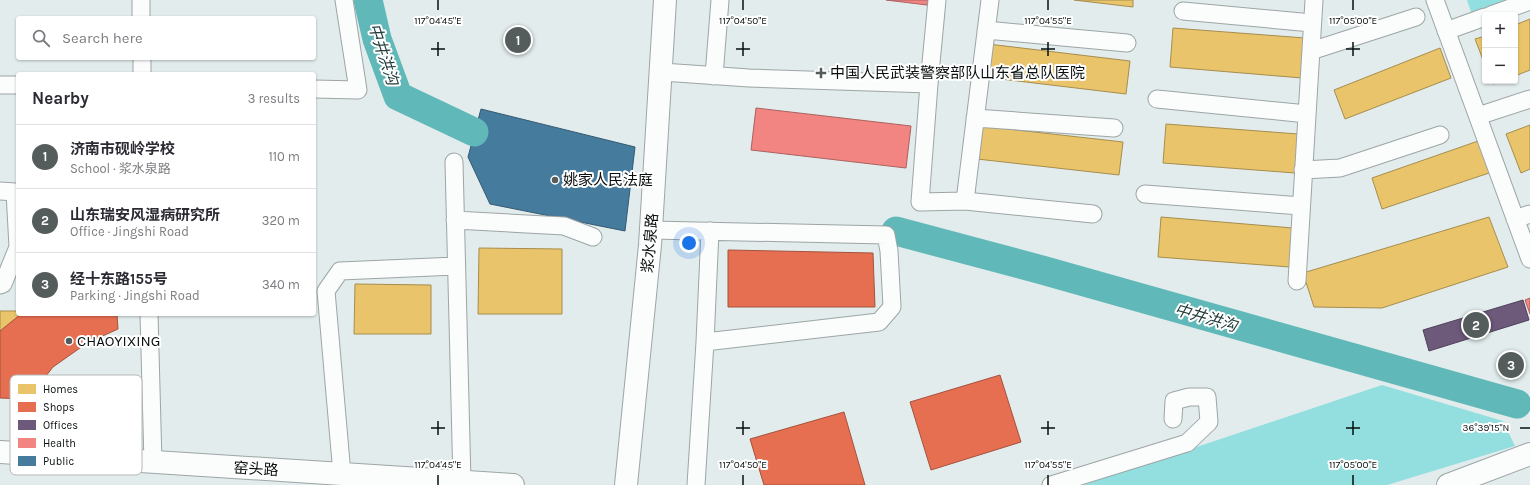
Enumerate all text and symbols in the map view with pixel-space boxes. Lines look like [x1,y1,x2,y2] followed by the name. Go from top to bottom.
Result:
[1482,12,1518,84] map controls
[1482,12,1518,48] button: +
[414,15,462,27] text: 117°04'45"E
[719,15,767,27] text: 117°04'50"E
[1024,15,1072,27] text: 117°04'55"E
[1329,15,1377,27] text: 117°05'00"E
[16,16,316,60] search box
[365,21,403,89] water label: 中井洪沟
[505,25,531,55] pin: 1
[30,27,52,49] icon: search
[62,29,143,47] text: Search here
[1482,48,1518,84] button: −
[830,64,1085,82] place label: 中国人民武装警察部队山东省总队医院
[815,67,827,79] marker: 中国人民武装警察部队山东省总队医院
[32,88,89,108] text: Nearby
[248,91,300,106] text: 3 results
[70,140,175,158] text: 济南市砚岭学校
[43,149,47,164] text: 1
[268,149,300,164] text: 110 m
[70,161,171,176] text: School · 浆水泉路
[563,171,653,189] place label: 姚家人民法庭
[550,175,560,185] marker: 姚家人民法庭
[70,206,220,224] text: 山东瑞安风湿病研究所
[638,212,662,274] street label: 浆水泉路
[41,213,49,228] text: 2
[262,213,300,228] text: 320 m
[70,224,189,239] text: Office · Jingshi Road
[679,233,699,253] your location
[70,270,168,288] text: 经十东路155号
[41,277,49,292] text: 3
[262,277,300,292] text: 340 m
[70,288,200,303] text: Parking · Jingshi Road
[1172,300,1241,336] water label: 中井洪沟
[1463,310,1489,340] pin: 2
[77,332,160,350] place label: CHAOYIXING
[64,336,74,346] marker: CHAOYIXING
[1498,350,1524,380] pin: 3
[10,375,142,475] legend
[43,383,78,396] text: Homes
[43,401,75,414] text: Shops
[43,419,78,432] text: Offices
[1463,422,1509,434] text: 36°39'15"N
[43,437,76,450] text: Health
[43,455,75,468] text: Public
[233,459,279,479] street label: 窑头路
[414,459,462,471] text: 117°04'45"E
[719,459,767,471] text: 117°04'50"E
[1024,459,1072,471] text: 117°04'55"E
[1329,459,1377,471] text: 117°05'00"E

